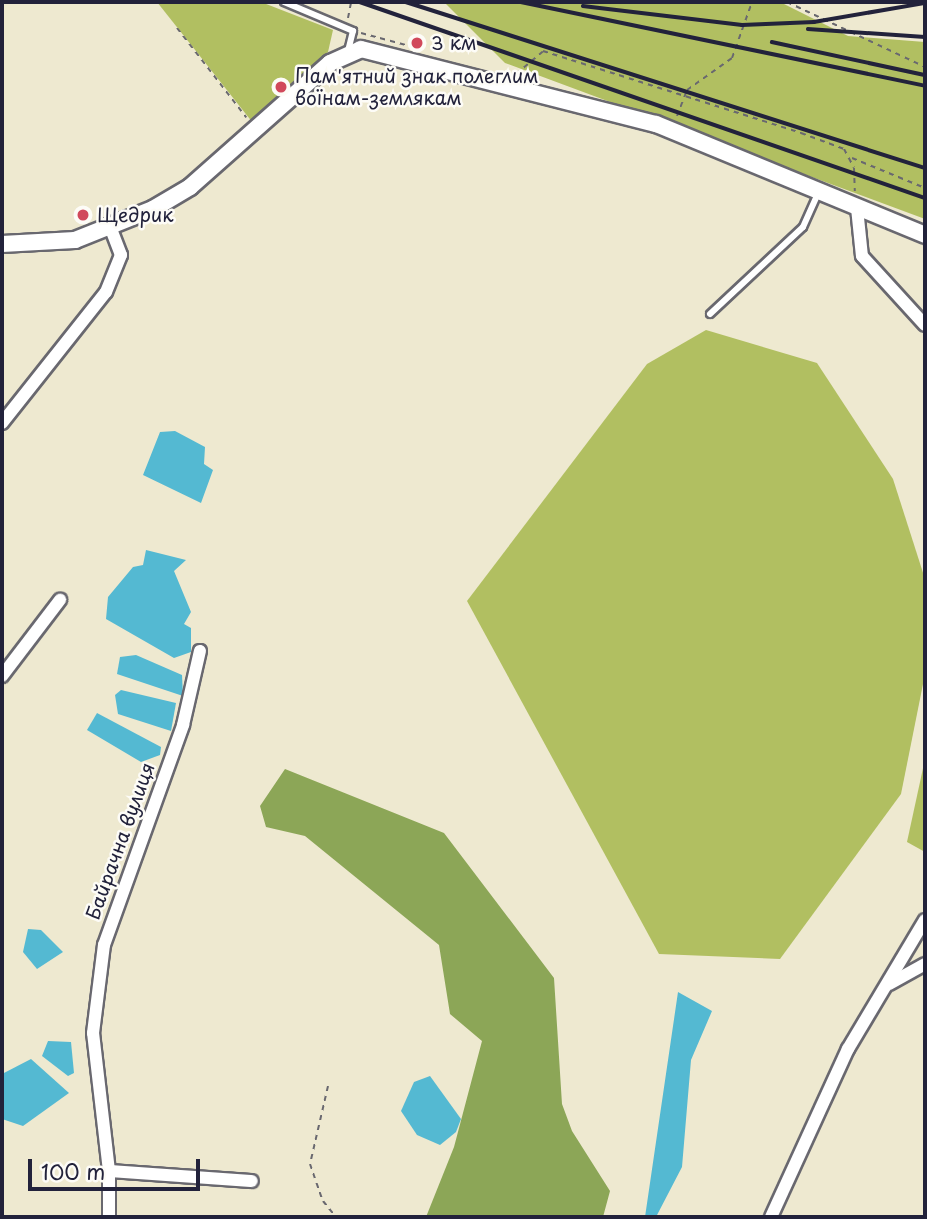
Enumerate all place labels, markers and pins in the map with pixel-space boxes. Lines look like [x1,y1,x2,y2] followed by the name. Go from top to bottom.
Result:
[431,32,477,54] place label: 3 км
[409,35,425,51] marker: 3 км
[295,65,540,109] place label: Пам'ятний знак полеглим воїнам-землякам
[273,79,289,95] marker: Пам'ятний знак полеглим воїнам-землякам
[97,204,173,226] place label: Щедрик
[75,207,91,223] marker: Щедрик

